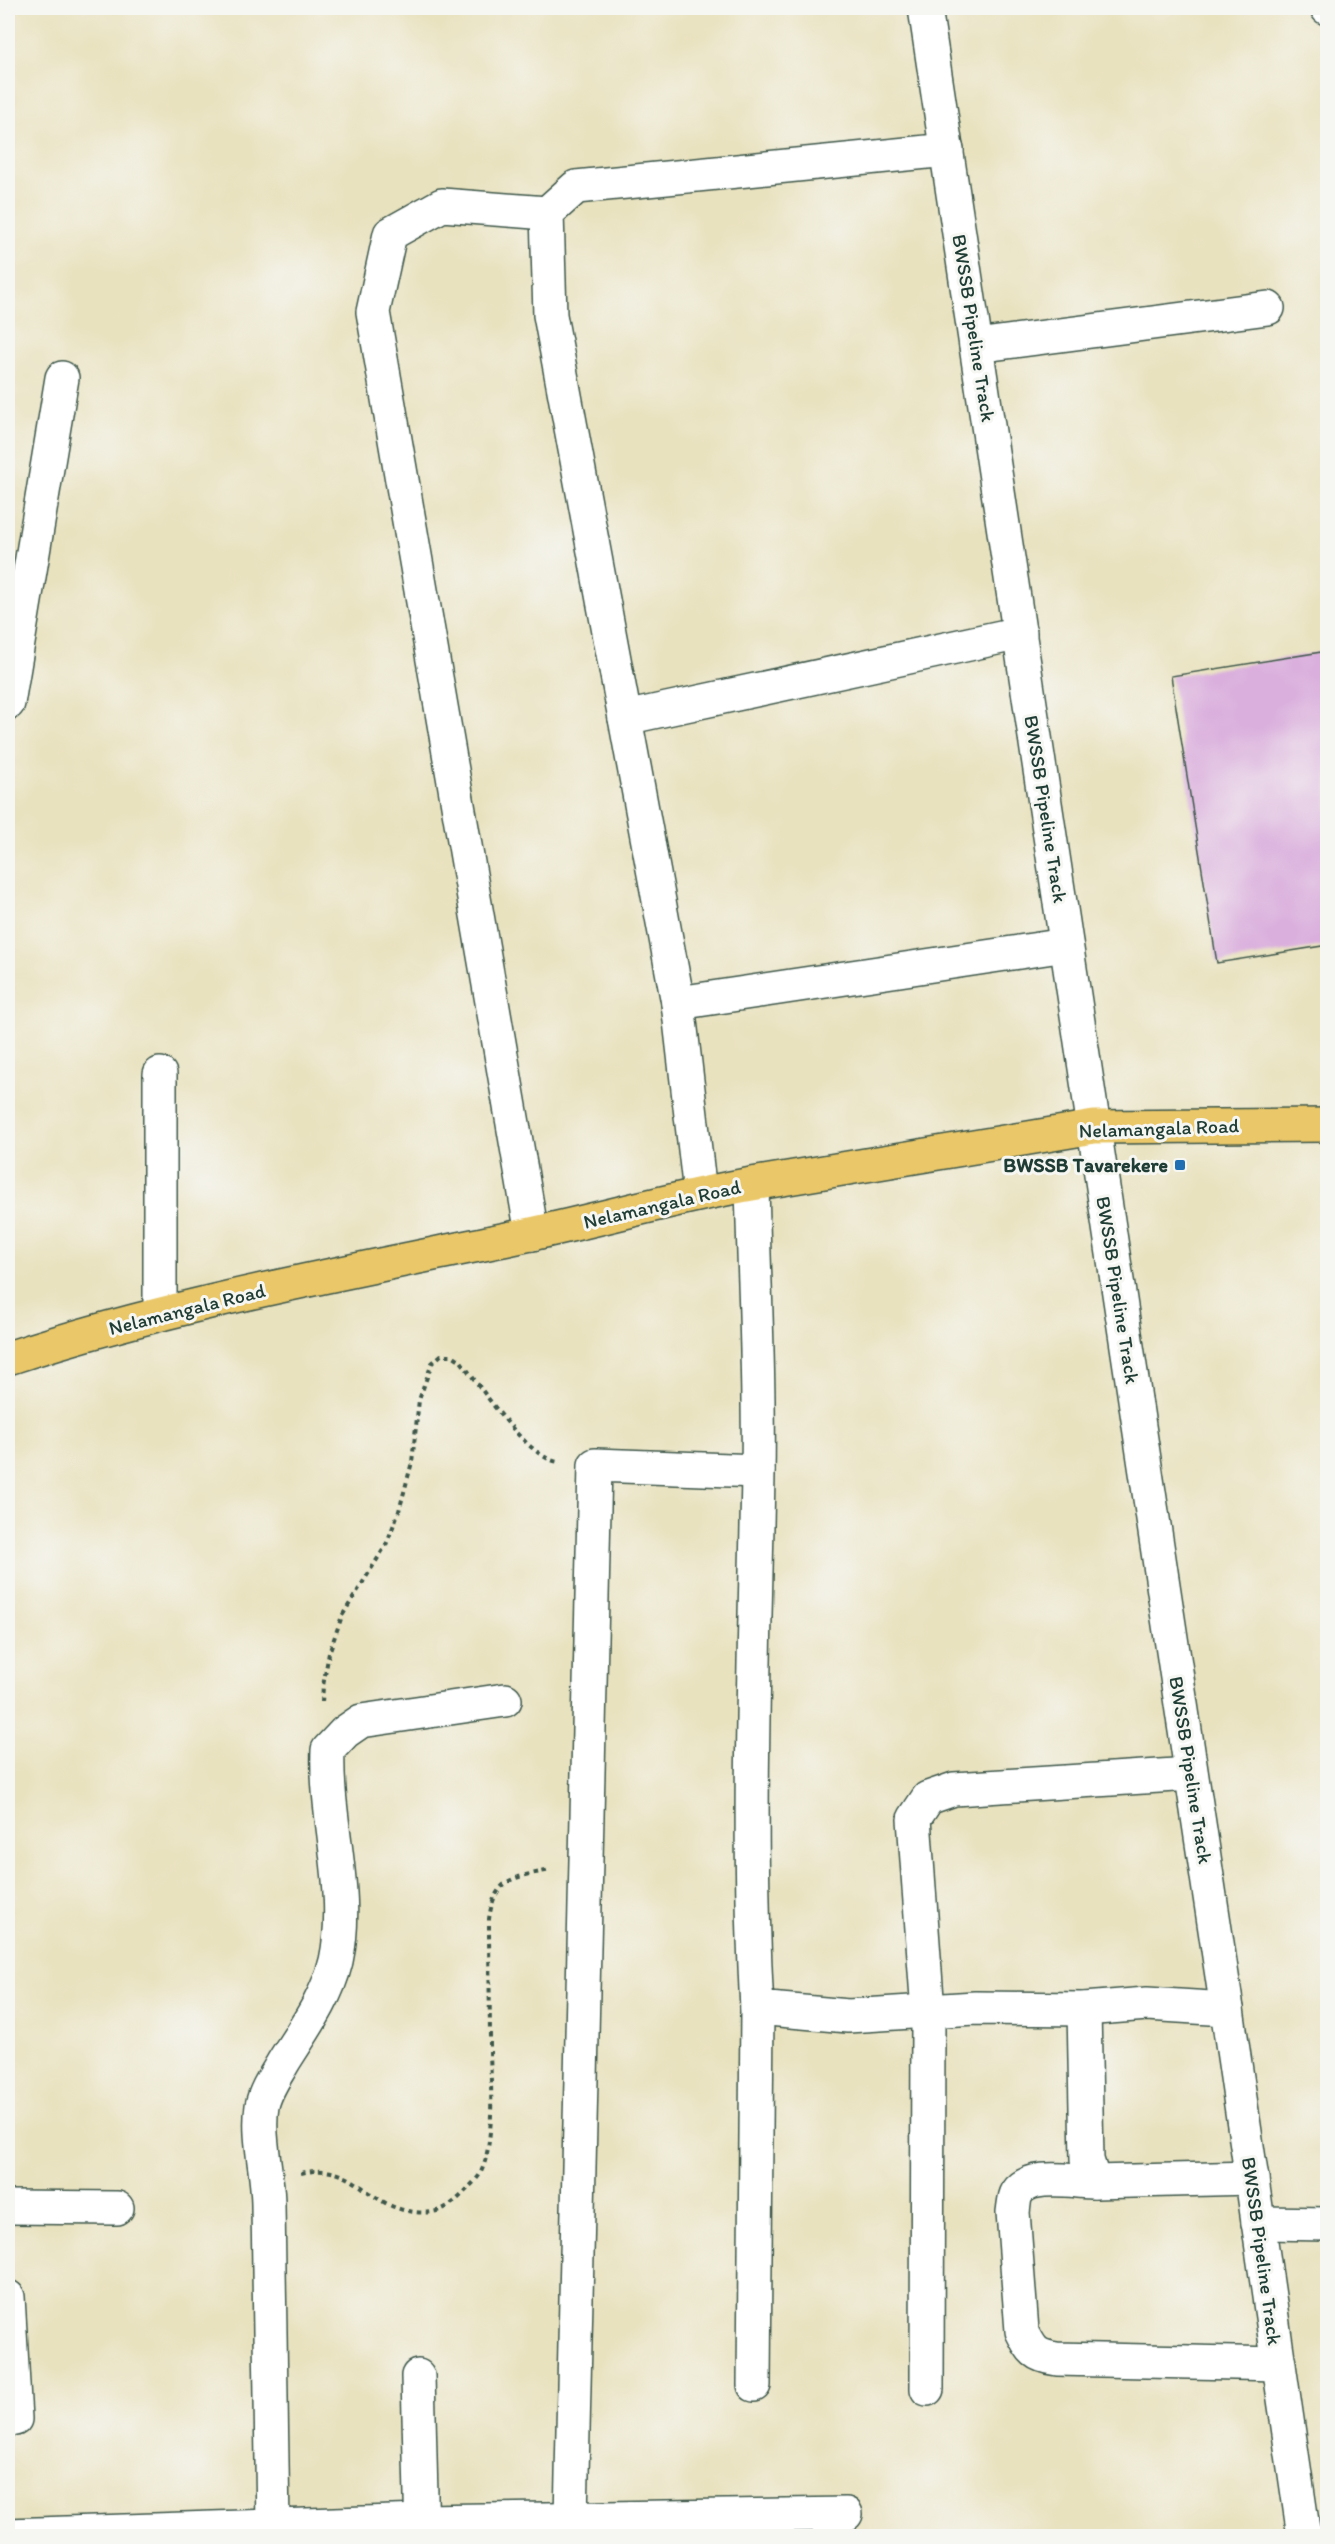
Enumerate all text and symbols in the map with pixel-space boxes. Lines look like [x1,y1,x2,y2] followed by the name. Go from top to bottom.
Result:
[947,232,1001,424] street label: BWSSB Pipeline Track
[1019,713,1073,905] street label: BWSSB Pipeline Track
[1078,1113,1240,1143] street label: Nelamangala Road
[1003,1153,1168,1177] place label: BWSSB Tavarekere
[1173,1158,1187,1172] marker: BWSSB Tavarekere
[581,1174,743,1234] street label: Nelamangala Road
[1091,1194,1145,1386] street label: BWSSB Pipeline Track
[106,1278,268,1340] street label: Nelamangala Road
[1164,1674,1218,1866] street label: BWSSB Pipeline Track
[1237,2155,1287,2347] street label: BWSSB Pipeline Track

